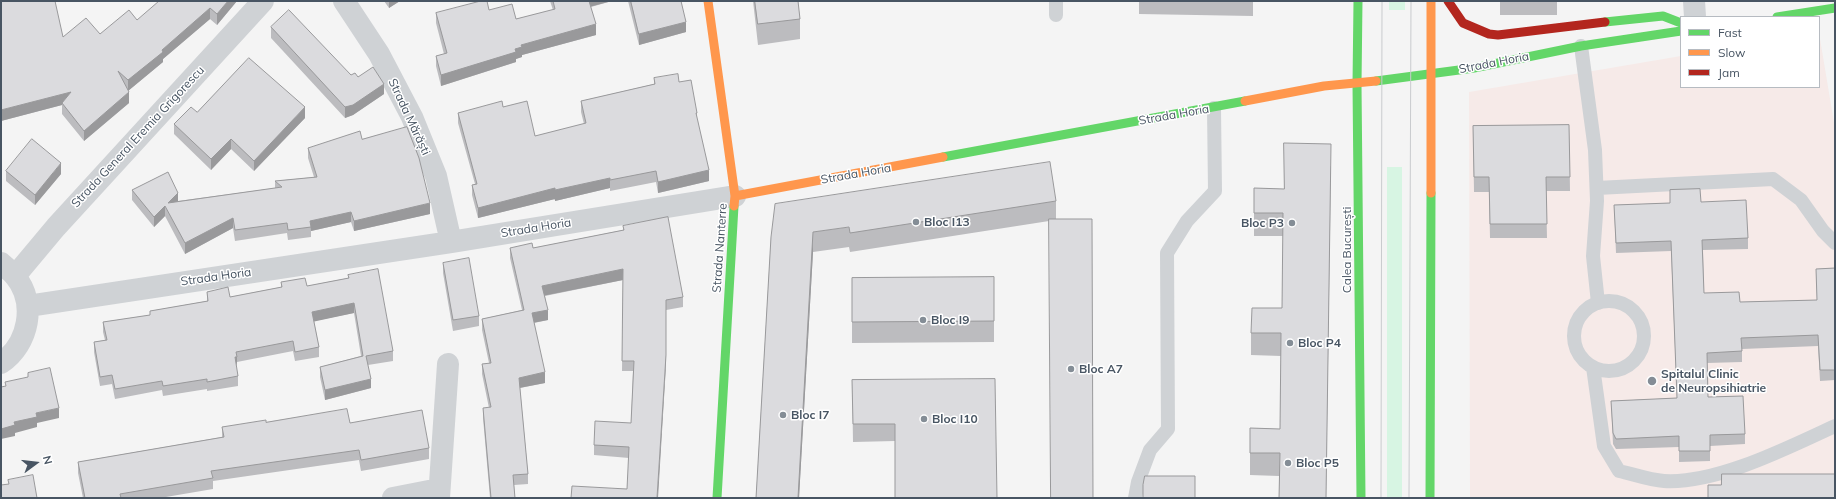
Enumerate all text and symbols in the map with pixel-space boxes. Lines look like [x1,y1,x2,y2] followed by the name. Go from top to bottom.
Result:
[1680,16,1820,88] legend
[1718,25,1742,40] text: Fast
[1718,45,1746,60] text: Slow
[1458,49,1530,77] street label: Strada Horia
[69,63,207,211] street label: Strada General Eremia Grigorescu
[1718,65,1740,80] text: Jam
[385,76,433,158] street label: Strada Mărăști
[1138,102,1210,128] street label: Strada Horia
[820,161,892,187] street label: Strada Horia
[710,203,730,293] street label: Strada Nanterre
[1340,207,1354,293] street label: Calea București
[500,215,572,241] street label: Strada Horia
[924,215,970,229] place label: Bloc I13
[1241,216,1284,230] place label: Bloc P3
[911,217,921,227] marker: Bloc I13
[1287,218,1297,228] marker: Bloc P3
[180,265,252,289] street label: Strada Horia
[931,313,969,327] place label: Bloc I9
[918,315,928,325] marker: Bloc I9
[1298,336,1341,350] place label: Bloc P4
[1285,338,1295,348] marker: Bloc P4
[1079,362,1123,376] place label: Bloc A7
[1066,364,1076,374] marker: Bloc A7
[1661,367,1766,395] place label: Spitalul Clinic de Neuropsihiatrie
[1646,375,1658,387] marker: Spitalul Clinic de Neuropsihiatrie
[791,408,829,422] place label: Bloc I7
[778,410,788,420] marker: Bloc I7
[932,412,978,426] place label: Bloc I10
[919,414,929,424] marker: Bloc I10
[16,443,56,483] north arrow
[40,454,55,466] text: N
[1296,456,1339,470] place label: Bloc P5
[1283,458,1293,468] marker: Bloc P5

